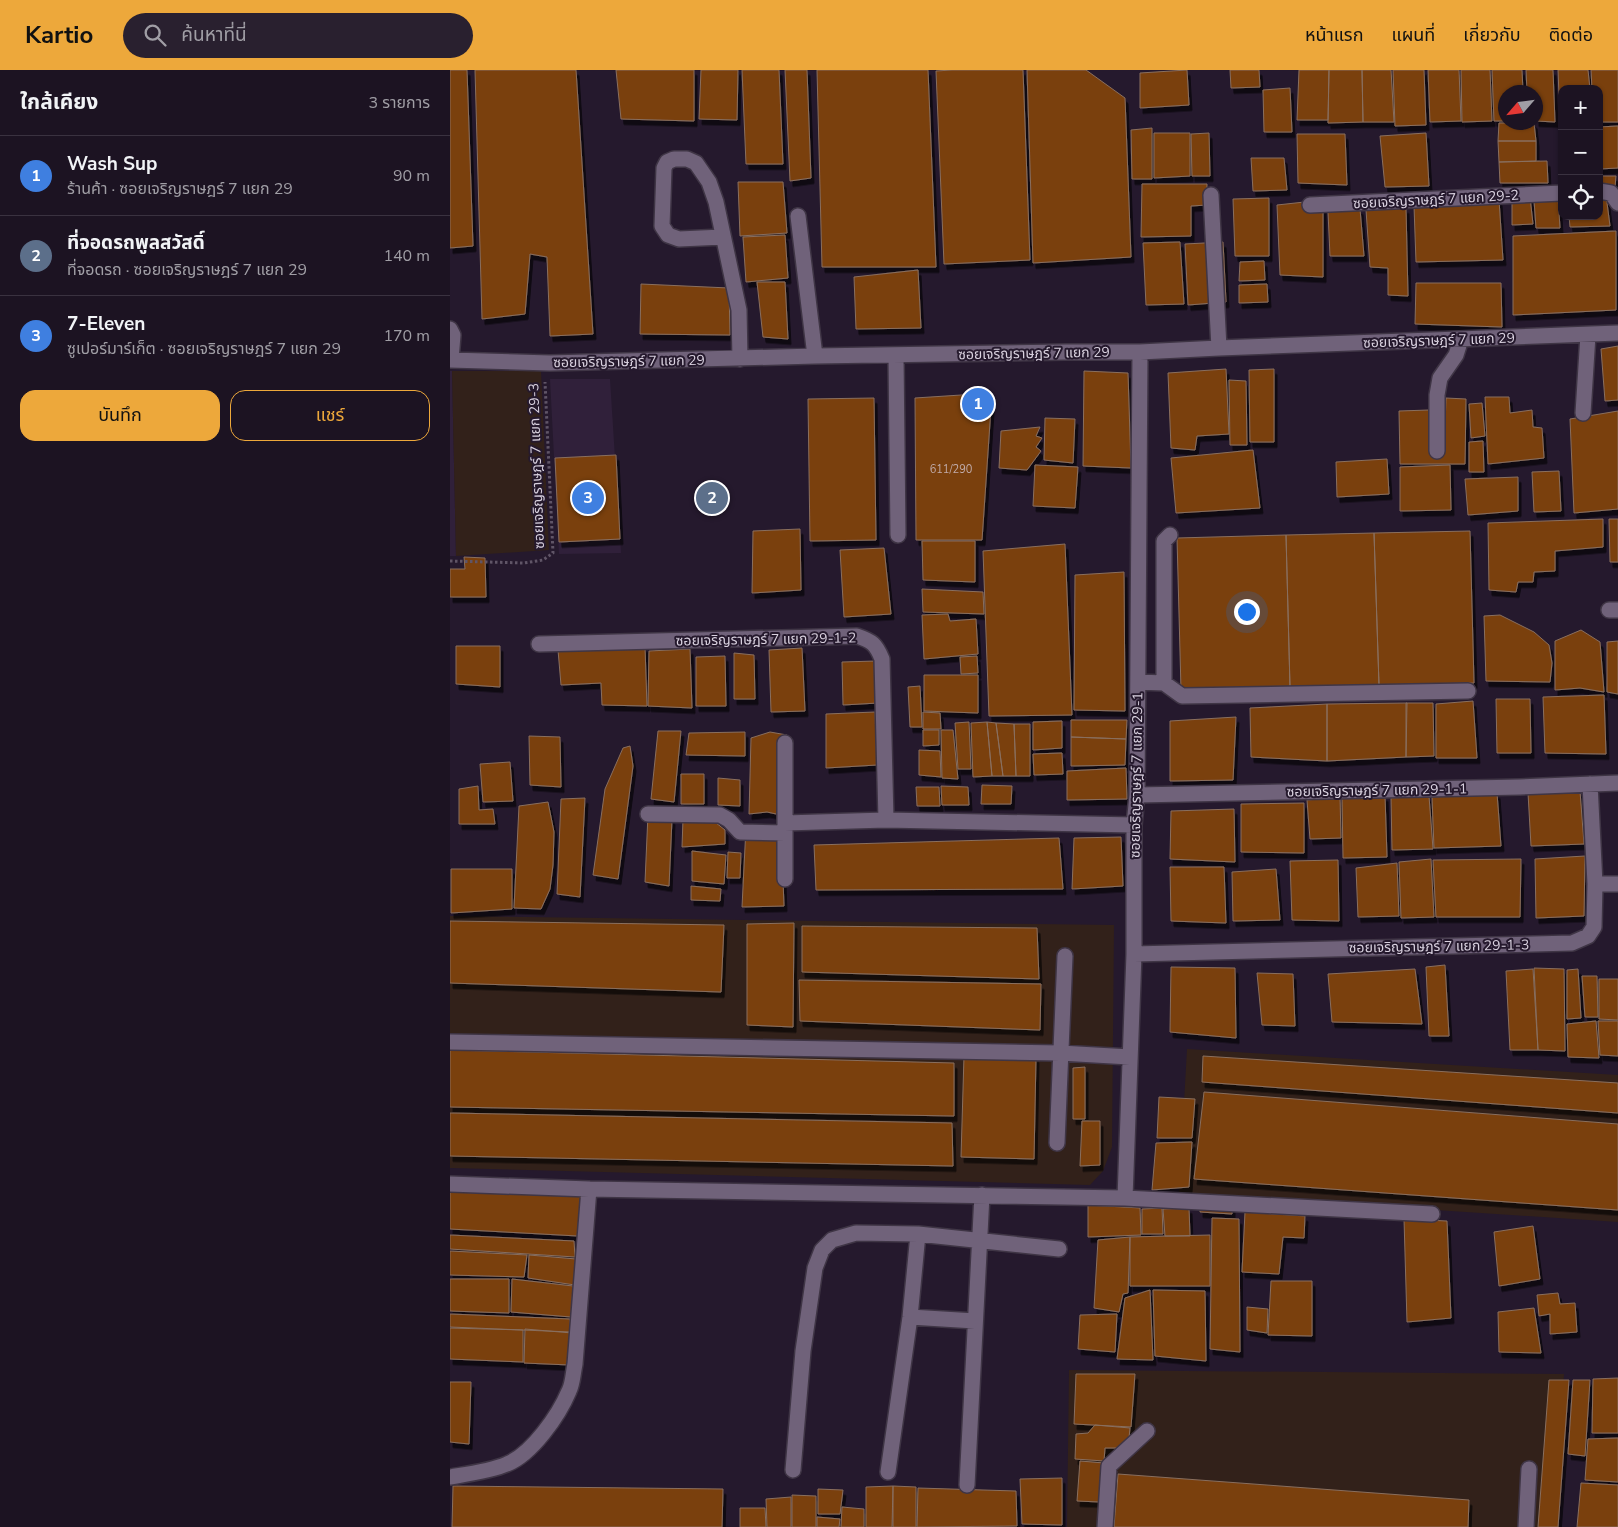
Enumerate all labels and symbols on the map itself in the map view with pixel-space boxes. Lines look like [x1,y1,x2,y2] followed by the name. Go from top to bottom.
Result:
[1498,85,1543,130] north arrow
[1353,186,1520,213] street label: ซอยเจริญราษฎร์ 7 แยก 29-2
[1363,328,1515,353] street label: ซอยเจริญราษฎร์ 7 แยก 29
[958,343,1110,364] street label: ซอยเจริญราษฎร์ 7 แยก 29
[553,351,705,372] street label: ซอยเจริญราษฎร์ 7 แยก 29
[524,383,549,549] street label: ซอยเจริญราษฎร์ 7 แยก 29-3
[962,385,994,423] pin: 1
[930,462,973,477] house number: 611/290
[572,479,604,517] pin: 3
[696,479,728,517] pin: 2
[1234,599,1260,625] your location
[676,628,856,651] street label: ซอยเจริญราษฎร์ 7 แยก 29-1-2
[1126,692,1147,858] street label: ซอยเจริญราษฎร์ 7 แยก 29-1
[1287,779,1467,802] street label: ซอยเจริญราษฎร์ 7 แยก 29-1-1
[1349,935,1529,958] street label: ซอยเจริญราษฎร์ 7 แยก 29-1-3

